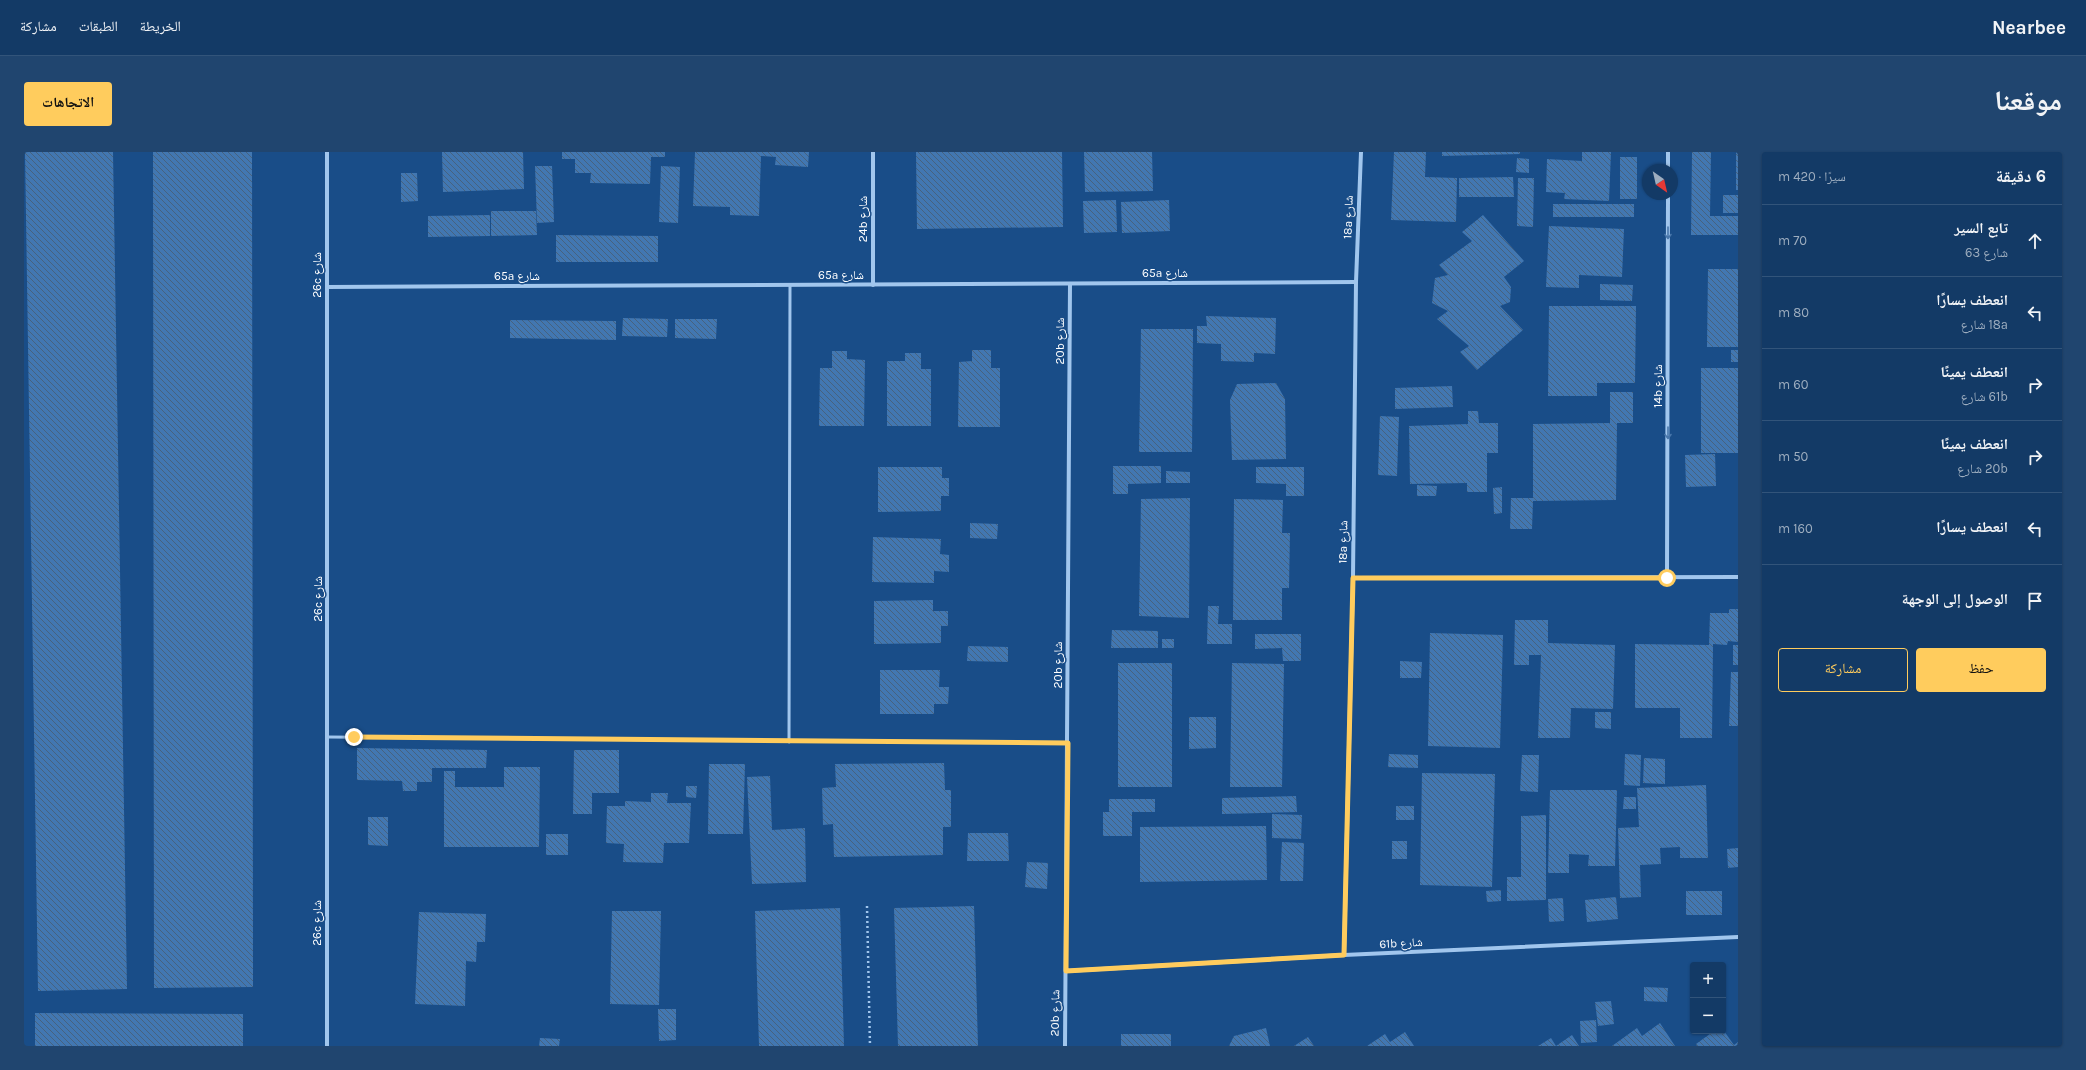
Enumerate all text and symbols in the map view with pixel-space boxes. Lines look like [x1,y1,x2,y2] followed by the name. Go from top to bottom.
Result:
[1992,17,2066,39] text: Nearbee
[20,18,57,35] text: مشاركة
[79,18,118,35] text: الطبقات
[140,18,181,35] text: الخريطة
[24,82,112,126] button: الاتجاهات
[1994,84,2062,117] text: موقعنا
[1642,164,1678,200] north arrow
[1996,166,2046,186] text: 6 دقيقة
[1778,169,1846,184] text: سيرًا · 420 m
[1340,195,1357,239] street label: 18a شارع
[856,196,871,242] street label: 24b شارع
[1954,219,2008,237] text: تابع السير
[1664,226,1672,239] one-way arrow
[2024,230,2046,252] icon: ahead
[1778,233,1807,248] text: 70 m
[1965,245,2008,260] text: شارع 63
[310,252,325,298] street label: 26c شارع
[1142,266,1188,281] street label: 65a شارع
[818,268,864,283] street label: 65a شارع
[494,269,540,284] street label: 65a شارع
[1936,291,2008,309] text: انعطف يسارًا
[2024,302,2046,324] icon: left
[1778,305,1809,320] text: 80 m
[1053,317,1068,364] street label: 20b شارع
[1961,317,2008,332] text: 18a شارع
[1941,363,2008,381] text: انعطف يمينًا
[1651,364,1666,408] street label: 14b شارع
[2024,374,2046,396] icon: right
[1778,377,1808,392] text: 60 m
[1961,389,2008,404] text: 61b شارع
[1664,426,1672,439] one-way arrow
[1941,435,2008,453] text: انعطف يمينًا
[2024,446,2046,468] icon: right
[1778,449,1808,464] text: 50 m
[1957,461,2008,476] text: 20b شارع
[1936,518,2008,536] text: انعطف يسارًا
[2024,518,2046,540] icon: left
[1336,520,1351,564] street label: 18a شارع
[1778,521,1813,536] text: 160 m
[1658,569,1676,587] route start
[311,576,326,622] street label: 26c شارع
[1902,590,2008,608] text: الوصول إلى الوجهة
[2024,590,2046,612] icon: arrive
[1051,641,1066,688] street label: 20b شارع
[1778,648,1908,692] button: مشاركة
[1916,648,2046,692] button: حفظ
[345,728,363,746] route end
[310,900,325,946] street label: 26c شارع
[1379,935,1423,952] street label: 61b شارع
[1690,962,1726,1034] map controls
[1690,962,1726,998] button: +
[1048,989,1063,1037] street label: 20b شارع
[1690,998,1726,1034] button: −

